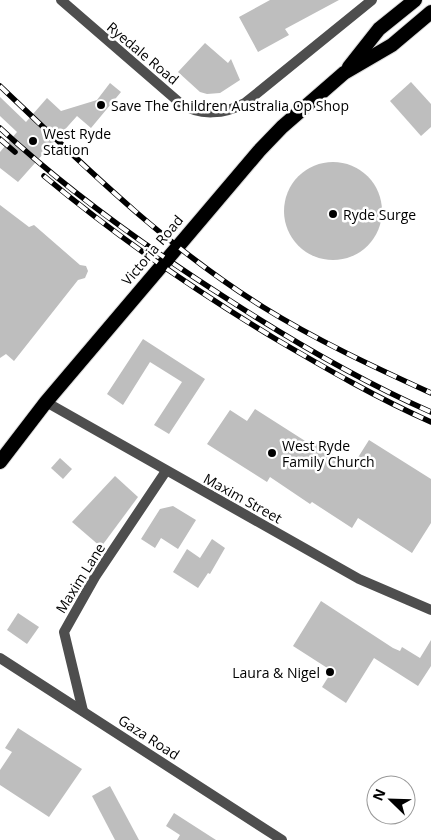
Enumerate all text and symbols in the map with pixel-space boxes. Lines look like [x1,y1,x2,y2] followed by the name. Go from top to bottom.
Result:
[103,17,183,89] street label: Ryedale Road
[111,96,349,115] place label: Save The Children Australia Op Shop
[95,99,107,111] marker: Save The Children Australia Op Shop
[43,124,111,159] place label: West Ryde Station
[27,135,39,147] marker: West Ryde Station
[343,205,416,224] place label: Ryde Surge
[327,208,339,220] marker: Ryde Surge
[117,211,187,289] street label: Victoria Road
[282,436,375,471] place label: West Ryde Family Church
[266,447,278,459] marker: West Ryde Family Church
[200,469,286,527] street label: Maxim Street
[51,539,109,617] street label: Maxim Lane
[232,663,320,682] place label: Laura & Nigel
[324,666,336,678] marker: Laura & Nigel
[115,710,183,764] street label: Gaza Road
[366,775,416,825] north arrow
[368,786,390,804] text: N

